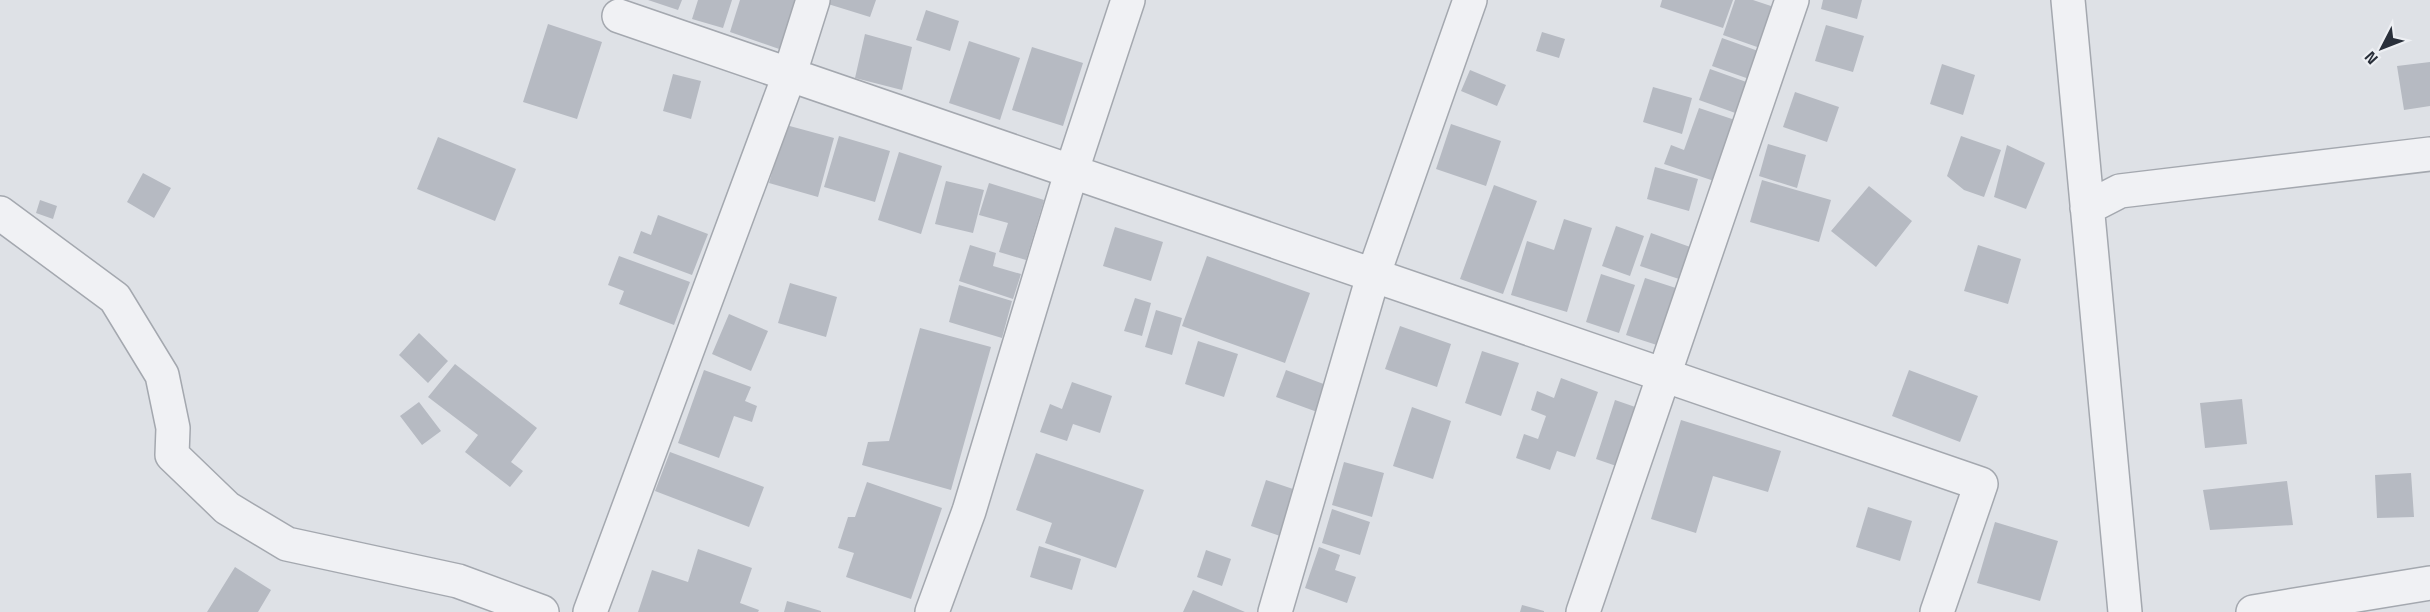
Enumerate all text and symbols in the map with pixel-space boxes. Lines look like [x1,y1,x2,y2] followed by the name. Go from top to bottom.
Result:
[2352,18,2412,78] north arrow
[2358,46,2383,70] text: N

